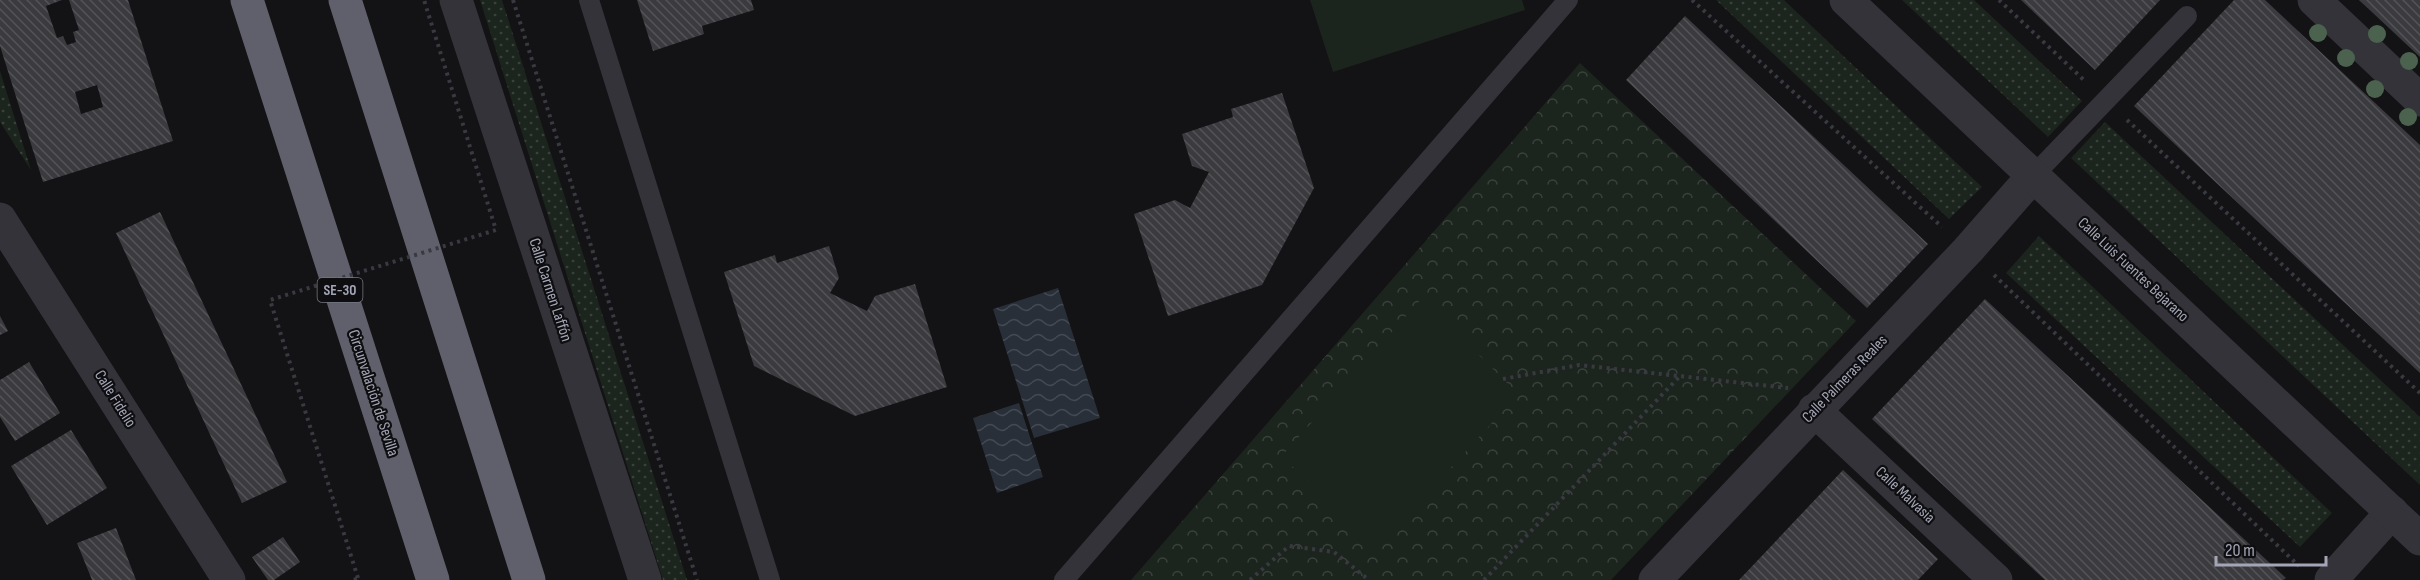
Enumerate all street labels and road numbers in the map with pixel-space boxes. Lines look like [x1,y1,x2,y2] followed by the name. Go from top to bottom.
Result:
[2074,214,2192,326] street label: Calle Luis Fuentes Bejarano
[524,236,576,344] street label: Calle Carmen Laffón
[318,278,362,302] road number: SE-30
[344,327,402,459] street label: Circunvalación de Sevilla
[1798,331,1892,427] street label: Calle Palmeras Reales
[90,367,140,431] street label: Calle Fidelio
[1871,463,1939,527] street label: Calle Malvasia

